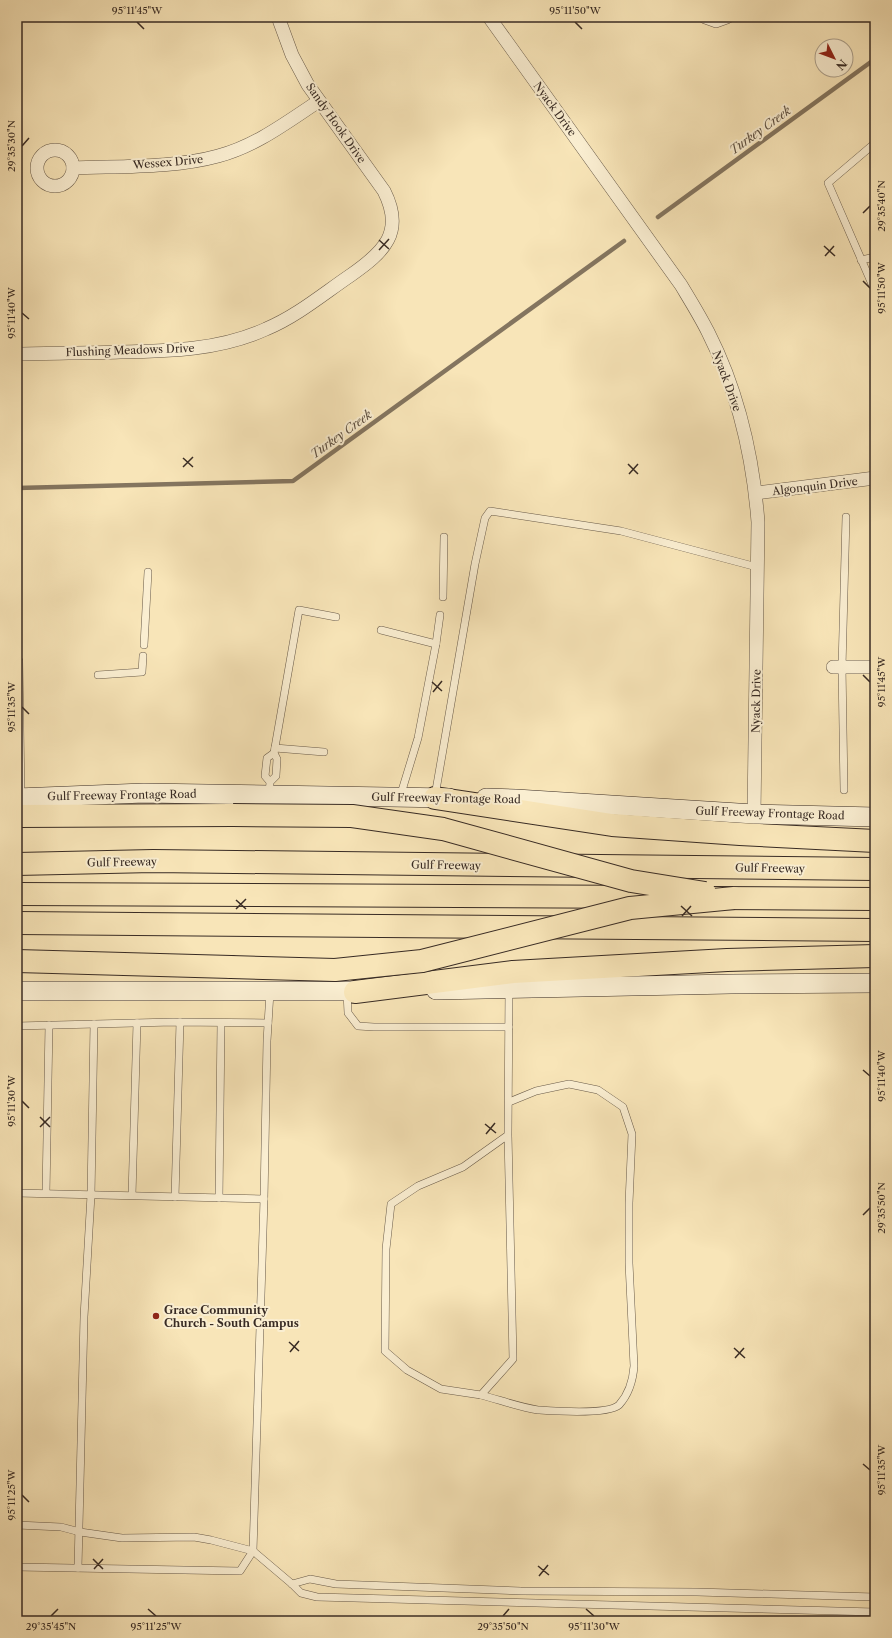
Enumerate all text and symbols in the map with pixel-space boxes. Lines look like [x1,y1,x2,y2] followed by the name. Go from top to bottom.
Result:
[112,4,163,17] text: 95°11'45"W
[549,4,602,17] text: 95°11'50"W
[814,38,854,78] north arrow
[833,56,850,73] text: N
[531,79,579,139] street label: Nyack Drive
[303,80,369,166] street label: Sandy Hook Drive
[726,102,794,157] water label: Turkey Creek
[5,120,18,172] text: 29°35'30"N
[131,152,204,172] street label: Wessex Drive
[875,180,888,232] text: 29°35'40"N
[875,261,888,314] text: 95°11'50"W
[5,286,18,339] text: 95°11'40"W
[65,341,195,359] street label: Flushing Meadows Drive
[709,349,745,413] street label: Nyack Drive
[307,406,375,461] water label: Turkey Creek
[770,474,859,498] street label: Algonquin Drive
[875,656,888,707] text: 95°11'45"W
[748,669,764,733] street label: Nyack Drive
[5,681,18,732] text: 95°11'35"W
[47,787,197,803] street label: Gulf Freeway Frontage Road
[371,790,521,806] street label: Gulf Freeway Frontage Road
[695,803,845,823] street label: Gulf Freeway Frontage Road
[87,854,158,870] street label: Gulf Freeway
[411,857,482,873] street label: Gulf Freeway
[735,860,806,876] street label: Gulf Freeway
[875,1049,888,1102] text: 95°11'40"W
[5,1074,18,1127] text: 95°11'30"W
[875,1182,888,1234] text: 29°35'50"N
[164,1303,299,1330] place label: Grace Community Church - South Campus
[151,1311,161,1321] marker: Grace Community Church - South Campus
[875,1444,888,1495] text: 95°11'35"W
[5,1469,18,1520] text: 95°11'25"W
[26,1620,76,1633] text: 29°35'45"N
[131,1620,182,1633] text: 95°11'25"W
[477,1620,529,1633] text: 29°35'50"N
[568,1620,621,1633] text: 95°11'30"W

